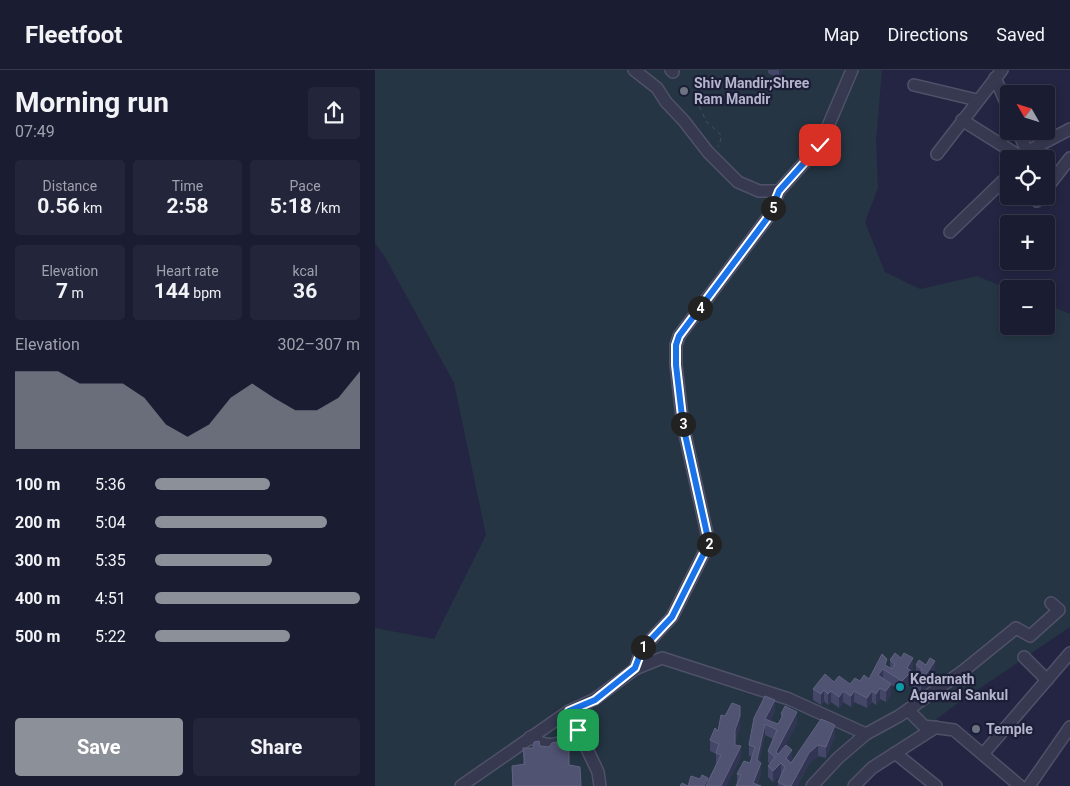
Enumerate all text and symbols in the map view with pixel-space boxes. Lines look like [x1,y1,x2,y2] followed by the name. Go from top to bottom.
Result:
[25,21,122,49] text: Fleetfoot
[824,24,859,45] text: Map
[887,24,968,45] text: Directions
[996,24,1045,45] text: Saved
[694,75,810,107] place label: Shiv Mandir;Shree Ram Mandir
[678,85,690,97] marker: Shiv Mandir;Shree Ram Mandir
[1000,85,1055,140] north arrow
[1000,85,1055,335] map controls
[15,86,169,119] text: Morning run
[308,87,360,139] button: share
[15,122,55,141] text: 07:49
[799,124,841,166] pin
[806,131,834,159] icon: check
[1000,150,1055,205] button: locate
[43,178,97,194] text: Distance
[172,178,203,194] text: Time
[290,178,321,194] text: Pace
[37,194,80,218] text: 0.56
[166,194,209,218] text: 2:58
[270,194,312,218] text: 5:18
[761,196,785,220] pin: 5
[80,200,102,216] text: km
[312,200,341,216] text: /km
[769,200,778,216] text: 5
[1000,215,1055,270] button: +
[41,263,98,279] text: Elevation
[156,263,219,279] text: Heart rate
[293,263,318,279] text: kcal
[56,279,68,303] text: 7
[154,279,190,303] text: 144
[293,279,317,303] text: 36
[1000,280,1055,335] button: −
[68,285,84,301] text: m
[190,285,221,301] text: bpm
[687,296,713,320] pin: 4
[696,300,705,316] text: 4
[15,335,80,354] text: Elevation
[278,335,360,354] text: 302–307 m
[671,412,695,436] pin: 3
[679,416,688,432] text: 3
[15,475,60,494] text: 100 m
[95,475,126,494] text: 5:36
[15,513,60,532] text: 200 m
[95,513,126,532] text: 5:04
[697,532,721,556] pin: 2
[705,536,714,552] text: 2
[15,551,60,570] text: 300 m
[95,551,126,570] text: 5:35
[15,589,60,608] text: 400 m
[95,589,126,608] text: 4:51
[15,627,60,646] text: 500 m
[95,627,126,646] text: 5:22
[631,634,655,660] pin: 1
[639,639,648,655] text: 1
[910,671,1008,703] place label: Kedarnath Agarwal Sankul
[894,681,906,693] marker: Kedarnath Agarwal Sankul
[557,709,599,751] pin
[564,716,592,744] icon: arrive
[15,718,183,776] button: Save
[193,718,360,776] button: Share
[986,721,1033,737] place label: Temple
[970,723,982,735] marker: Temple

